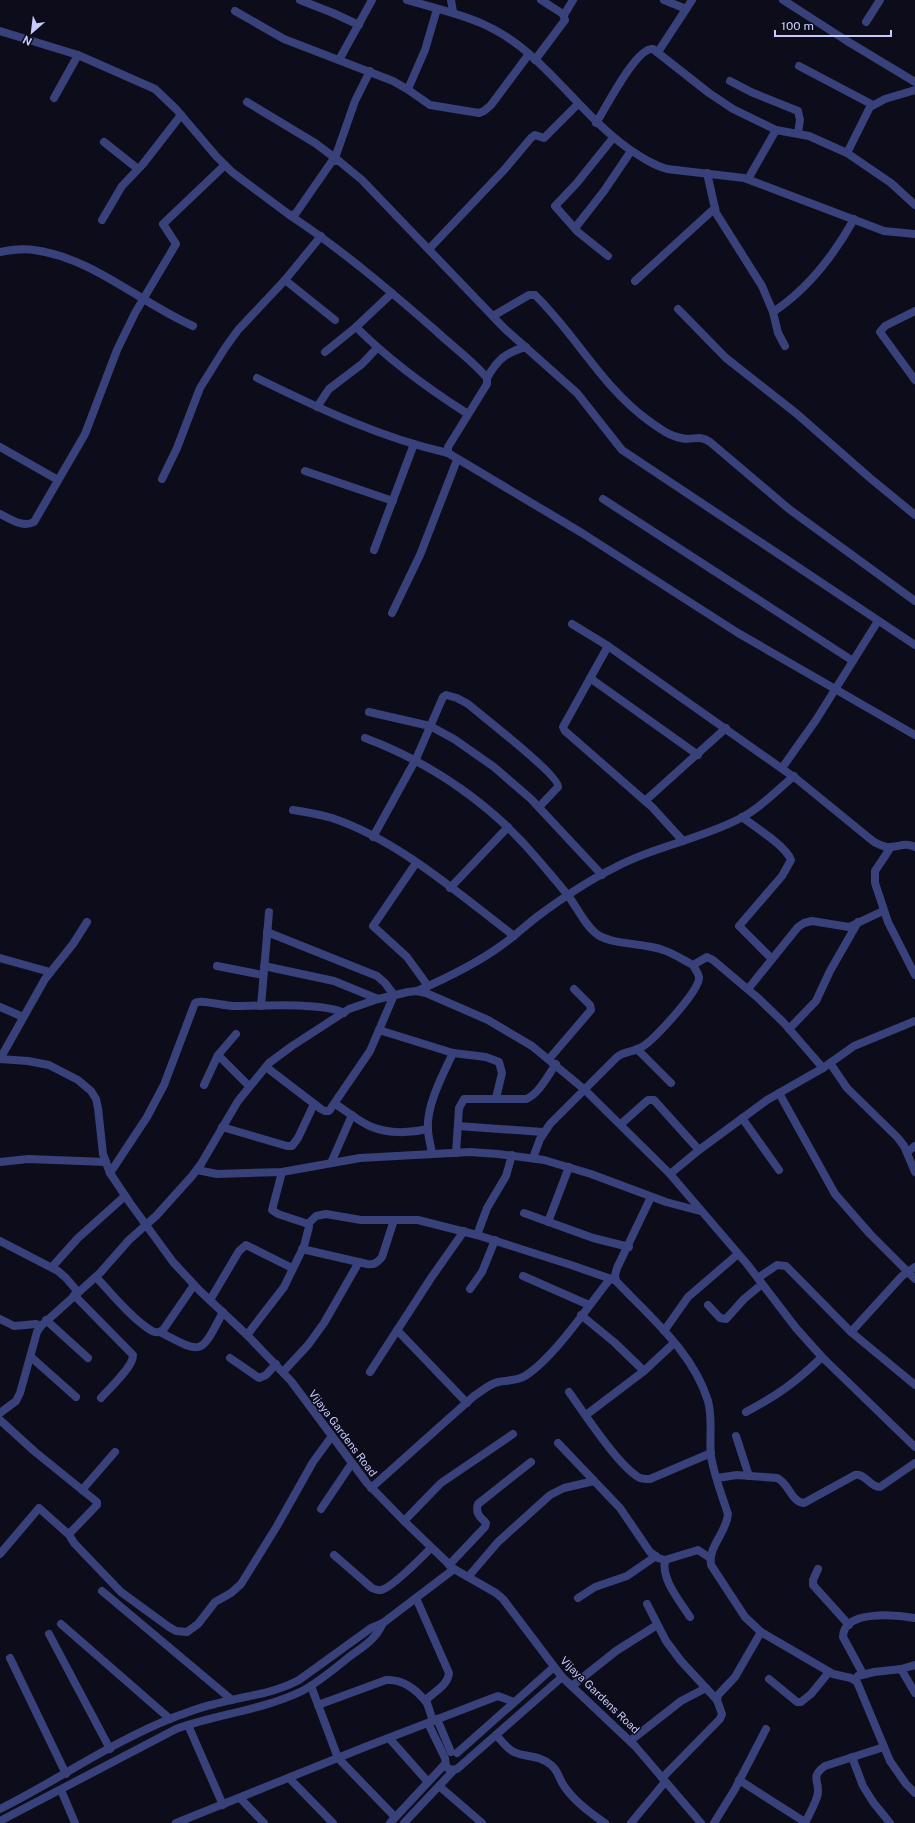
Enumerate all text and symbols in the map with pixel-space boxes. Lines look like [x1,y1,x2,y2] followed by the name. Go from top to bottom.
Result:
[12,12,52,52] north arrow
[775,12,891,38] scale bar
[781,19,814,33] text: 100 m
[21,34,34,48] text: N
[307,1387,379,1479] street label: Vijaya Gardens Road
[558,1654,642,1736] street label: Vijaya Gardens Road

